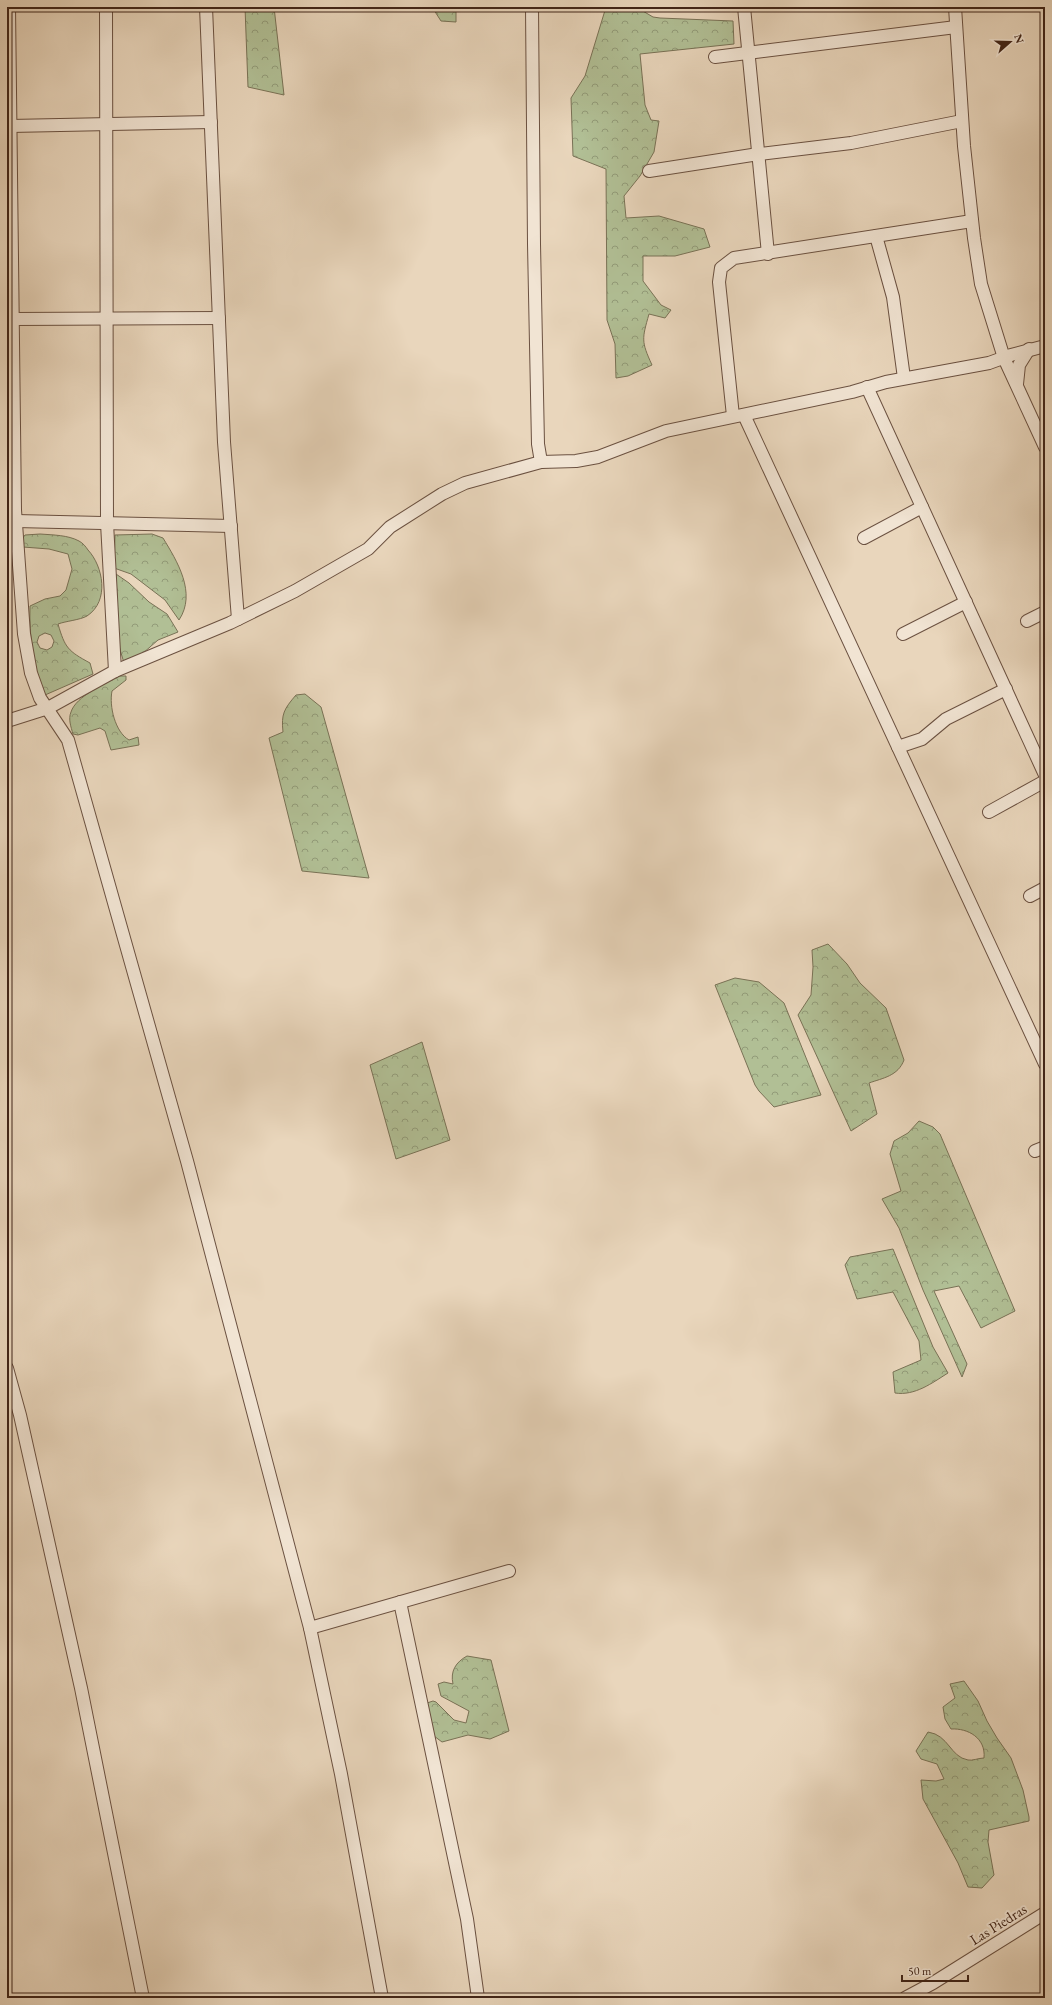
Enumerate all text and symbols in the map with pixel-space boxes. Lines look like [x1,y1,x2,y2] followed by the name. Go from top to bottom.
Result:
[990,22,1030,62] north arrow
[1011,32,1028,45] text: N
[966,1899,1030,1949] street label: Las Piedras
[902,1957,968,1983] scale bar
[908,1963,932,1979] text: 50 m

